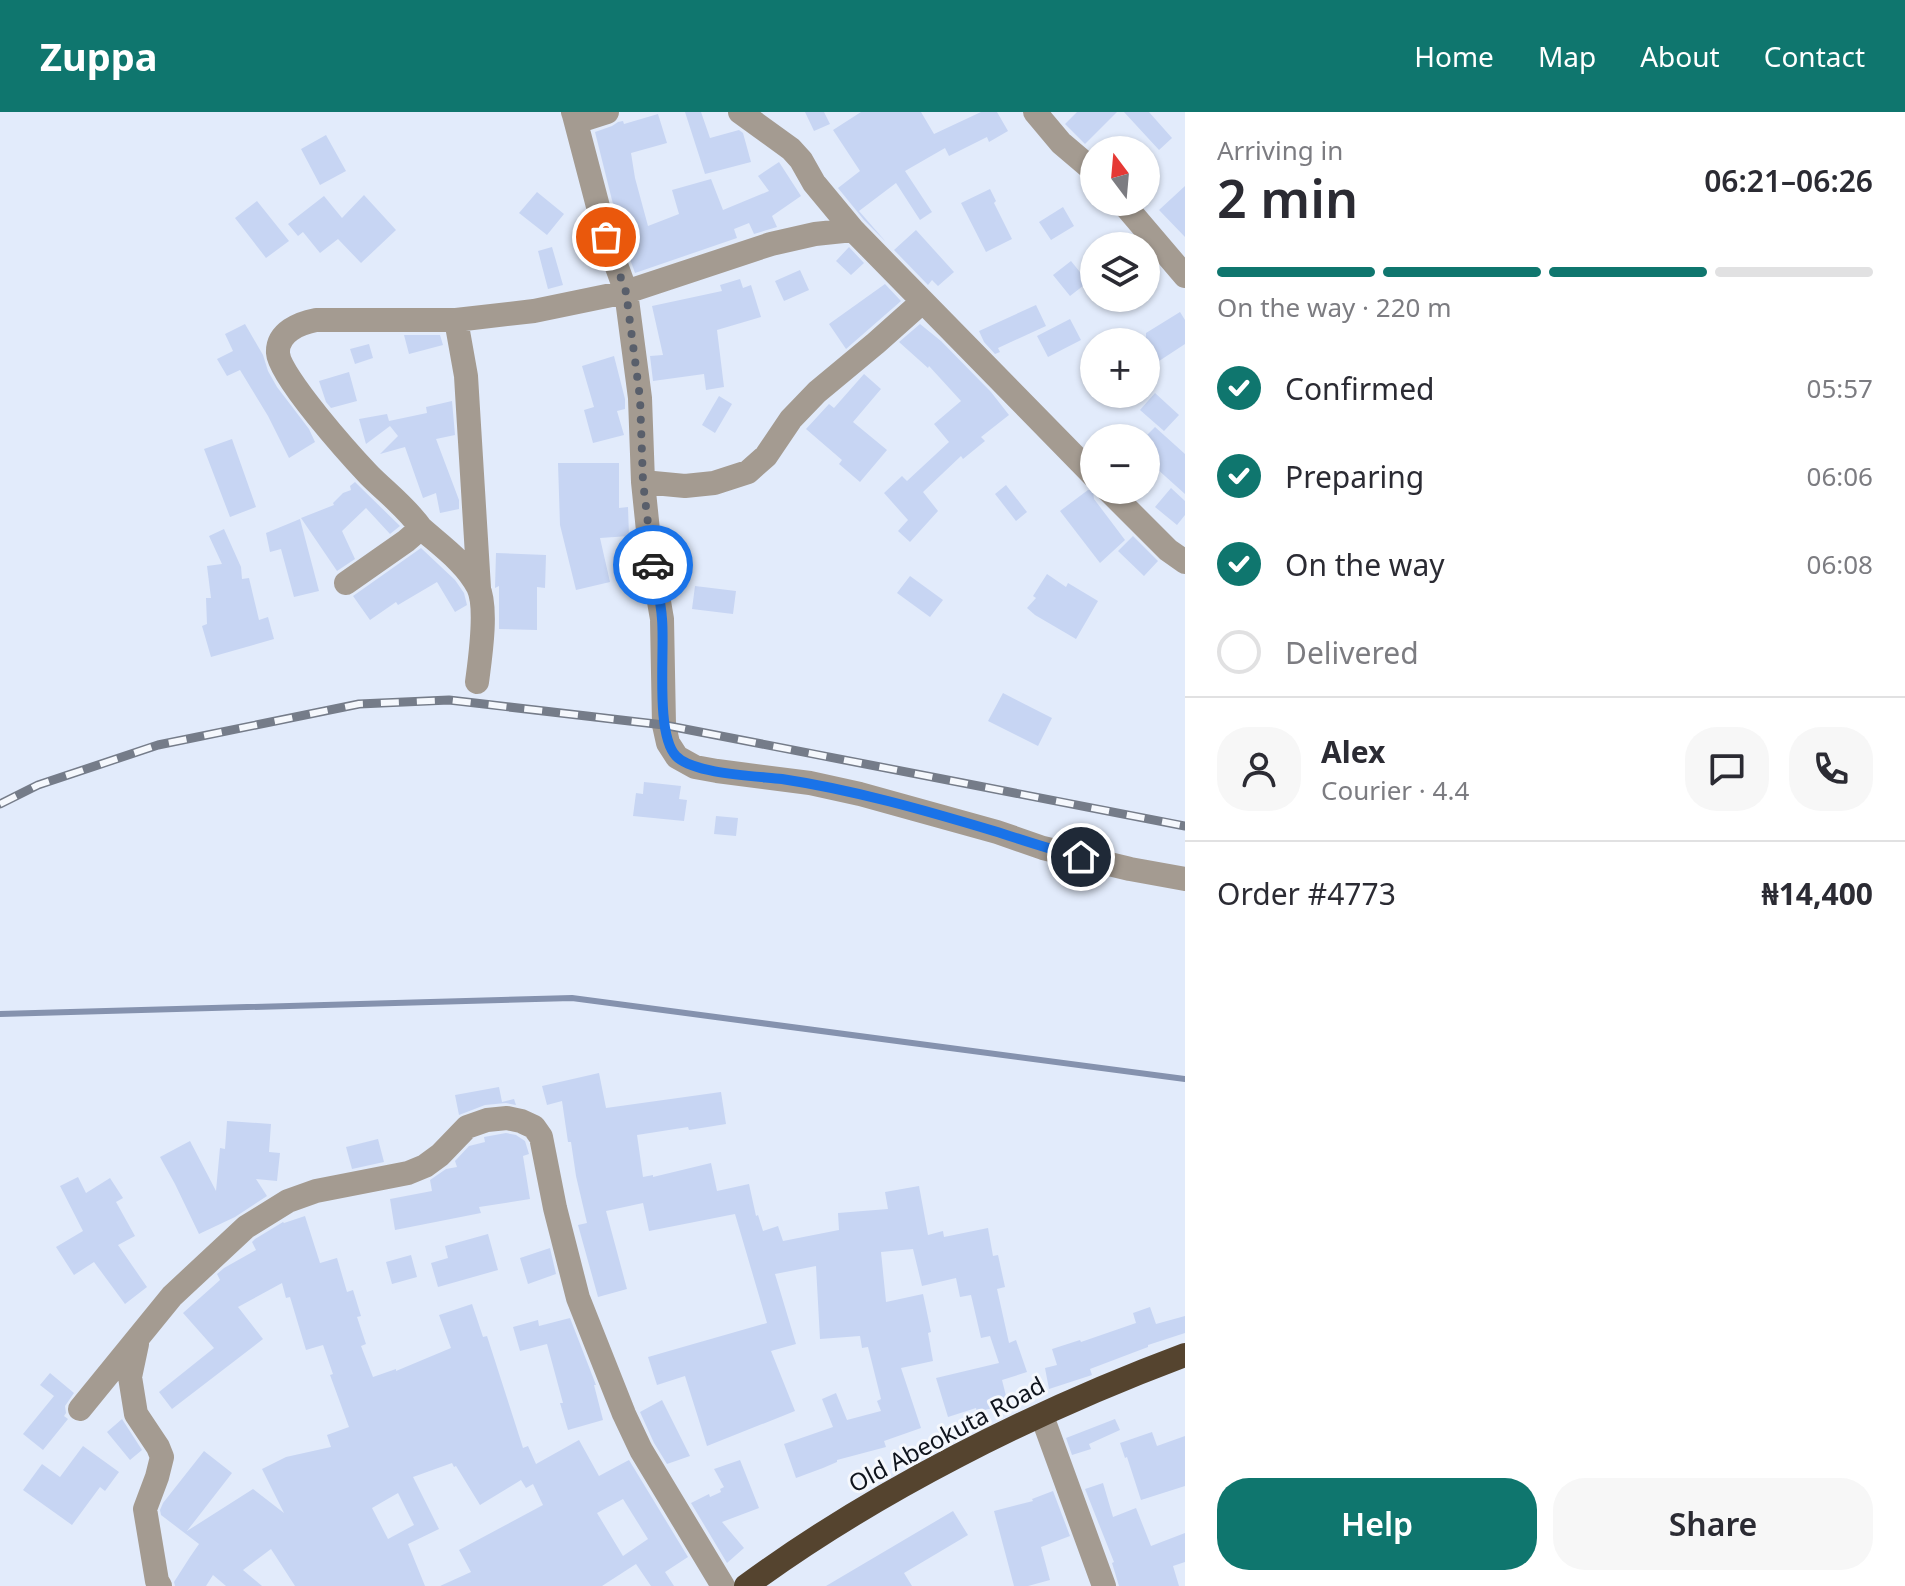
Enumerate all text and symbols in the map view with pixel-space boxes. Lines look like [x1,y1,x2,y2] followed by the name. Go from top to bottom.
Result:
[40,30,158,82] text: Zuppa
[1414,37,1494,75] text: Home
[1538,37,1596,75] text: Map
[1640,37,1720,75] text: About
[1764,37,1865,75] text: Contact
[1217,132,1343,168] text: Arriving in
[1080,136,1160,216] north arrow
[1080,136,1160,504] map controls
[1704,160,1873,201] text: 06:21–06:26
[1217,162,1358,233] text: 2 min
[572,203,640,271] pin
[584,215,628,259] icon: bag
[1080,232,1160,312] button: layers
[1217,289,1451,325] text: On the way · 220 m
[1080,328,1160,408] button: +
[1217,366,1261,410] icon: check
[1285,368,1435,409] text: Confirmed
[1807,370,1873,406] text: 05:57
[1080,424,1160,504] button: −
[1217,454,1261,498] icon: check
[1285,456,1424,497] text: Preparing
[1807,458,1873,494] text: 06:06
[613,525,693,605] courier
[1217,542,1261,586] icon: check
[631,543,675,587] icon: car
[1285,544,1445,585] text: On the way
[1807,546,1873,582] text: 06:08
[1285,632,1419,673] text: Delivered
[1217,727,1301,811] button: person
[1685,727,1769,811] button: chat
[1789,727,1873,811] button: phone
[1321,731,1385,772] text: Alex
[1321,772,1469,808] text: Courier · 4.4
[1047,823,1115,891] pin
[1059,835,1103,879] icon: home
[1217,873,1396,914] text: Order #4773
[1761,873,1873,914] text: ₦14,400
[842,1368,1050,1499] street label: Old Abeokuta Road
[1217,1478,1537,1570] button: Help
[1553,1478,1873,1570] button: Share

